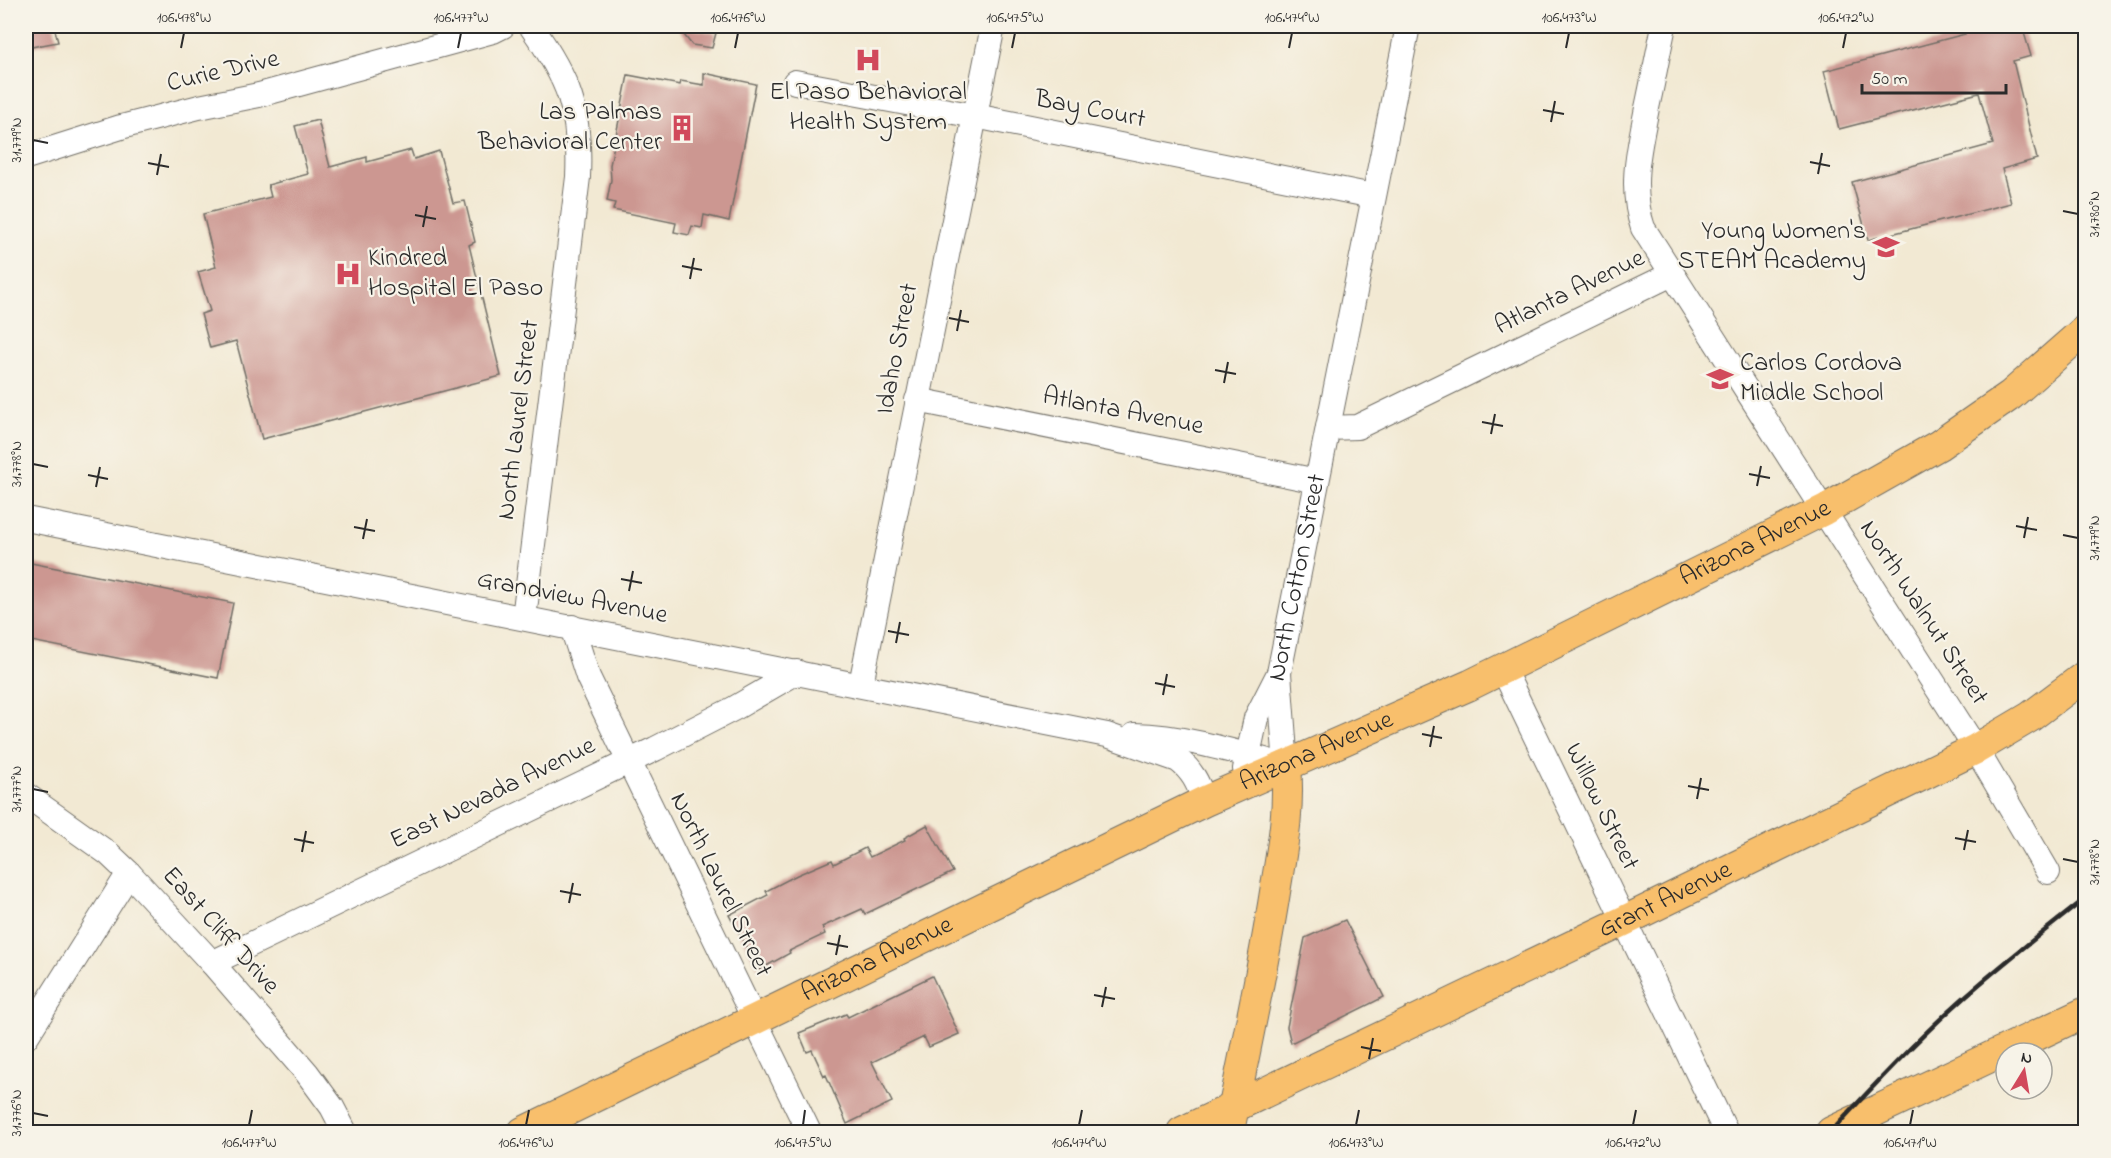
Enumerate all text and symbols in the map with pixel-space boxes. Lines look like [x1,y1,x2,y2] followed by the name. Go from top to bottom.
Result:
[157,7,211,29] text: 106.478°W
[433,7,489,29] text: 106.477°W
[710,7,766,29] text: 106.476°W
[986,7,1044,29] text: 106.475°W
[1264,7,1320,29] text: 106.474°W
[1541,7,1597,29] text: 106.473°W
[1818,7,1874,29] text: 106.472°W
[163,41,283,103] street label: Curie Drive
[853,45,883,75] hospital icon: El Paso Behavioral Health System
[1862,57,2006,95] scale bar
[1871,67,1908,93] text: 50 m
[769,74,967,142] place label: El Paso Behavioral Health System
[1030,80,1149,139] street label: Bay Court
[477,94,663,162] place label: Las Palmas Behavioral Center
[667,113,697,143] building icon: Las Palmas Behavioral Center
[6,117,28,163] text: 31.779°N
[2084,191,2106,237] text: 31.780°N
[1678,213,1866,281] place label: Young Women's STEAM Academy
[1871,232,1901,262] school or university icon: Young Women's STEAM Academy
[368,240,543,308] place label: Kindred Hospital El Paso
[1488,240,1652,346] street label: Atlanta Avenue
[333,259,363,289] hospital icon: Kindred Hospital El Paso
[867,280,929,418] street label: Idaho Street
[488,318,550,522] street label: North Laurel Street
[1740,345,1902,413] place label: Carlos Cordova Middle School
[1705,364,1735,394] school or university icon: Carlos Cordova Middle School
[1039,378,1207,446] street label: Atlanta Avenue
[6,441,28,487] text: 31.778°N
[1259,471,1337,685] street label: North Cotton Street
[1674,490,1839,597] street label: Arizona Avenue
[1849,513,1997,713] street label: North Walnut Street
[2084,515,2106,561] text: 31.779°N
[473,561,671,635] street label: Grandview Avenue
[1234,702,1400,802] street label: Arizona Avenue
[384,728,603,860] street label: East Nevada Avenue
[1554,737,1648,877] street label: Willow Street
[6,766,28,812] text: 31.777°N
[659,786,781,984] street label: North Laurel Street
[2084,839,2106,885] text: 31.778°N
[1592,852,1739,949] street label: Grant Avenue
[152,858,288,1004] street label: East Cliff Drive
[795,907,960,1013] street label: Arizona Avenue
[1994,1041,2054,1101] north arrow
[2019,1045,2034,1071] text: N
[6,1089,28,1137] text: 31.776°N
[221,1132,277,1154] text: 106.477°W
[498,1132,554,1154] text: 106.476°W
[774,1132,832,1154] text: 106.475°W
[1051,1132,1107,1154] text: 106.474°W
[1328,1132,1384,1154] text: 106.473°W
[1605,1132,1661,1154] text: 106.472°W
[1883,1132,1937,1154] text: 106.471°W

